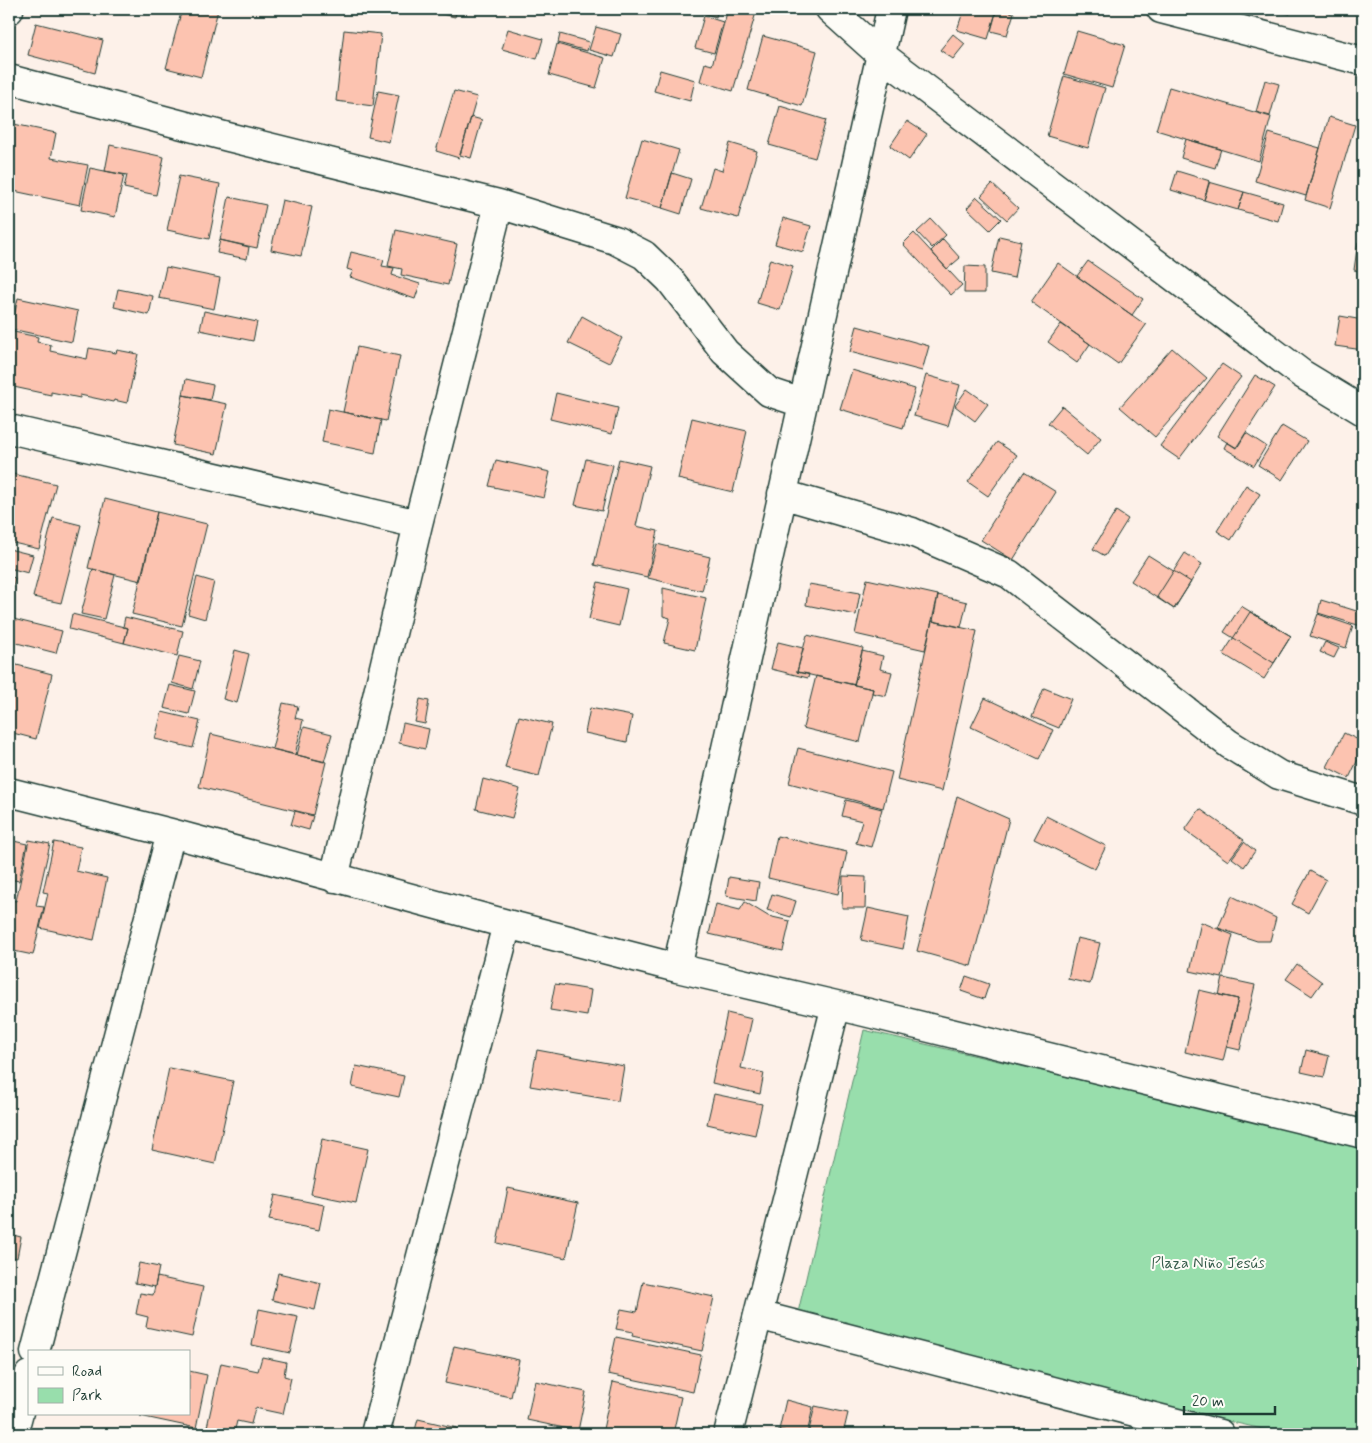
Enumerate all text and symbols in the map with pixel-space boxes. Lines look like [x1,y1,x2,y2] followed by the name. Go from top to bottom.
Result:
[1151,1253,1265,1274] park label: Plaza Niño Jesús
[28,1350,190,1416] legend
[72,1362,102,1382] text: Road
[1184,1383,1276,1415] scale bar
[72,1386,102,1406] text: Park
[1192,1392,1224,1412] text: 20 m

